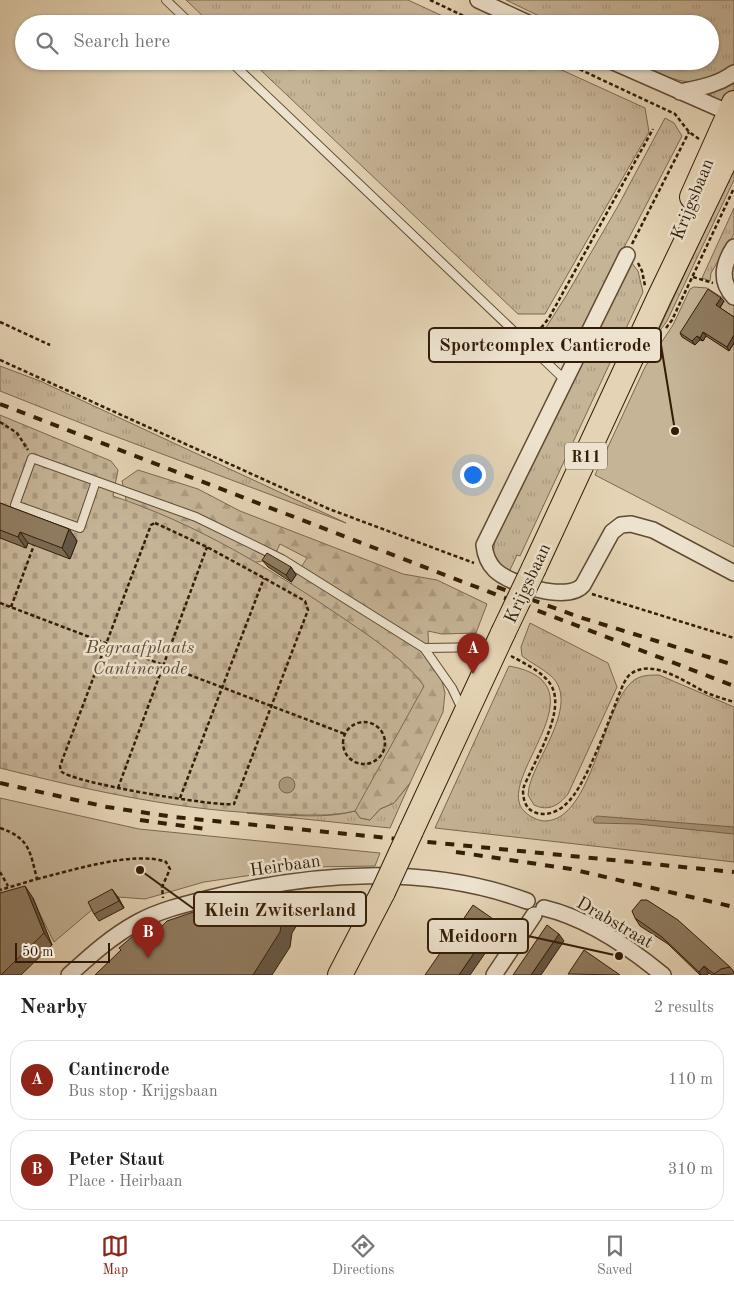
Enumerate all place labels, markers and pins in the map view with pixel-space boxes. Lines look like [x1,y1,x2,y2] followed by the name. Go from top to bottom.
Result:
[429,328,661,362] callout: Sportcomplex Canticrode
[457,633,489,674] pin: A
[194,892,366,926] callout: Klein Zwitserland
[132,917,164,958] pin: B
[428,919,528,953] callout: Meidoorn

